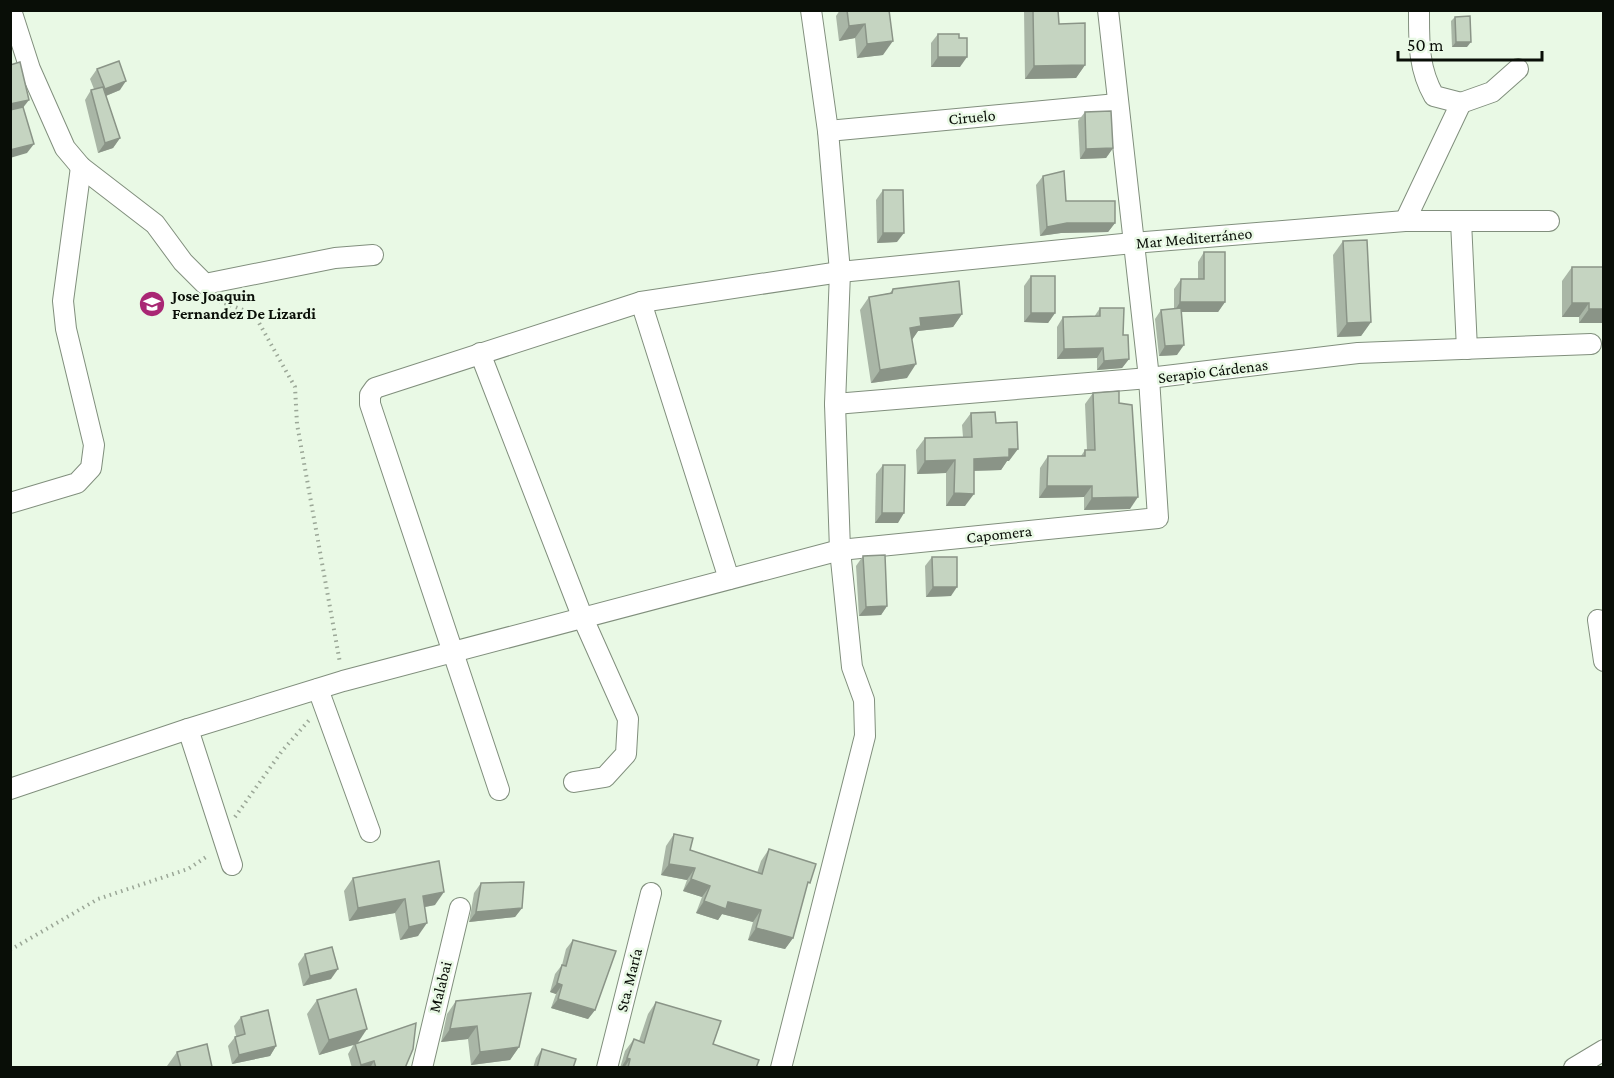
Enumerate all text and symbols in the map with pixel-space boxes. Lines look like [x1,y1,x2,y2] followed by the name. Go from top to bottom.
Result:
[1398,24,1542,62] scale bar
[1407,35,1444,55] text: 50 m
[948,106,996,128] street label: Ciruelo
[1135,224,1253,252] street label: Mar Mediterráneo
[170,287,316,322] place label: Jose Joaquin Fernandez De Lizardi
[137,289,167,319] school or university icon: Jose Joaquin Fernandez De Lizardi
[1157,356,1269,387] street label: Serapio Cárdenas
[965,522,1033,547] street label: Capomera
[613,946,645,1013] street label: Sta. María
[425,960,455,1014] street label: Malabai

